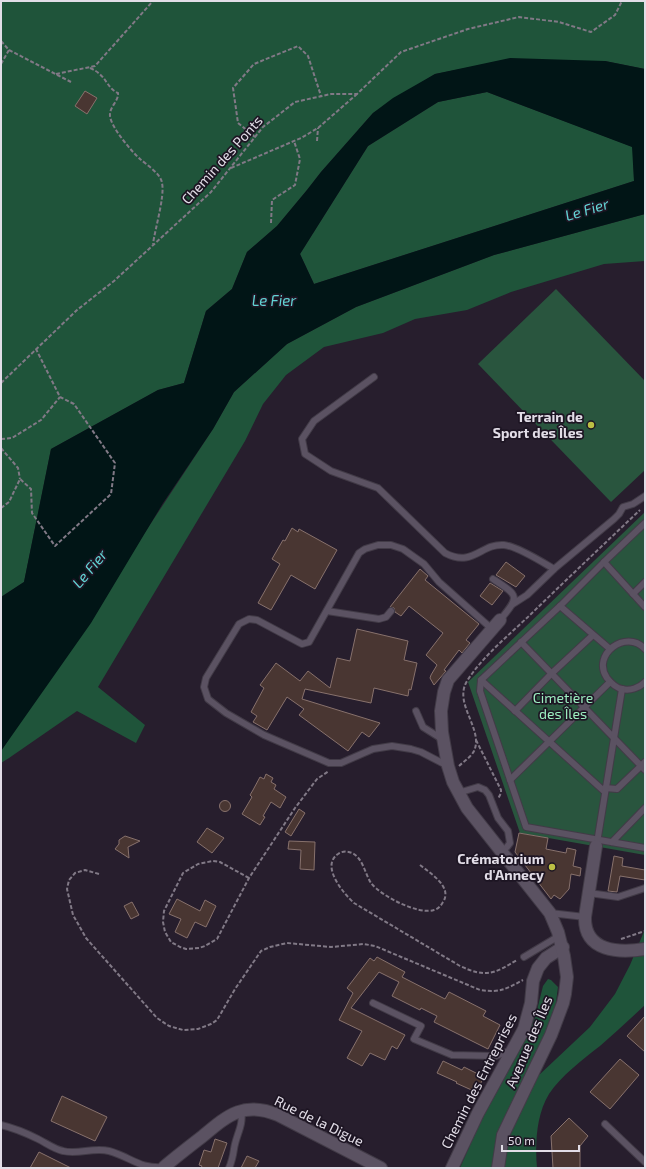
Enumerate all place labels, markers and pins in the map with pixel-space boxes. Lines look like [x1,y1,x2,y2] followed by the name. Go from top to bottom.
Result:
[493,408,583,441] place label: Terrain de Sport des Îles
[586,420,596,430] marker: Terrain de Sport des Îles
[457,850,544,883] place label: Crématorium d'Annecy
[547,862,557,872] marker: Crématorium d'Annecy

